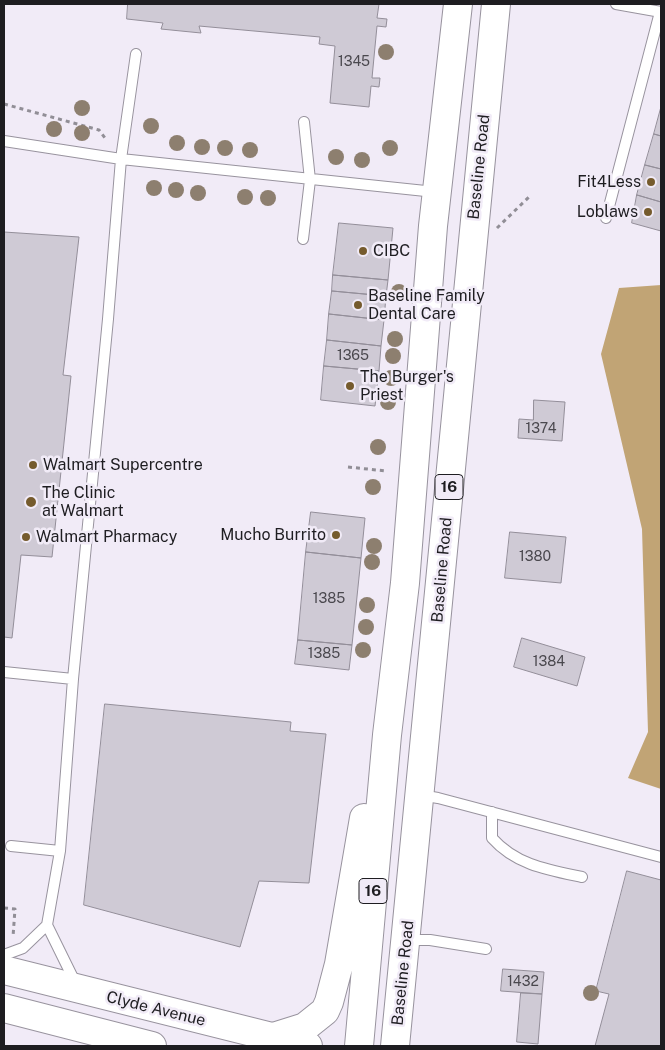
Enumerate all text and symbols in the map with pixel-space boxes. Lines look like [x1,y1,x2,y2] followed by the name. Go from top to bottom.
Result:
[338,54,370,70] house number: 1345
[464,114,494,220] street label: Baseline Road
[577,172,641,192] place label: Fit4Less
[645,176,657,188] marker: Fit4Less
[577,202,638,222] place label: Loblaws
[642,206,654,218] marker: Loblaws
[373,241,410,261] place label: CIBC
[357,245,369,257] marker: CIBC
[368,286,485,324] place label: Baseline Family Dental Care
[352,299,364,311] marker: Baseline Family Dental Care
[337,348,369,364] house number: 1365
[360,367,454,405] place label: The Burger's Priest
[344,380,356,392] marker: The Burger's Priest
[525,421,557,437] house number: 1374
[43,455,203,475] place label: Walmart Supercentre
[27,459,39,471] marker: Walmart Supercentre
[435,474,463,500] road number: 16
[42,483,124,521] place label: The Clinic at Walmart
[24,495,38,509] marker: The Clinic at Walmart
[428,517,456,623] street label: Baseline Road
[220,525,326,545] place label: Mucho Burrito
[36,527,177,547] place label: Walmart Pharmacy
[330,529,342,541] marker: Mucho Burrito
[20,531,32,543] marker: Walmart Pharmacy
[519,549,551,565] house number: 1380
[313,591,345,607] house number: 1385
[308,646,340,662] house number: 1385
[533,654,565,670] house number: 1384
[359,878,387,904] road number: 16
[388,920,418,1026] street label: Baseline Road
[507,974,539,990] house number: 1432
[104,987,208,1031] street label: Clyde Avenue

